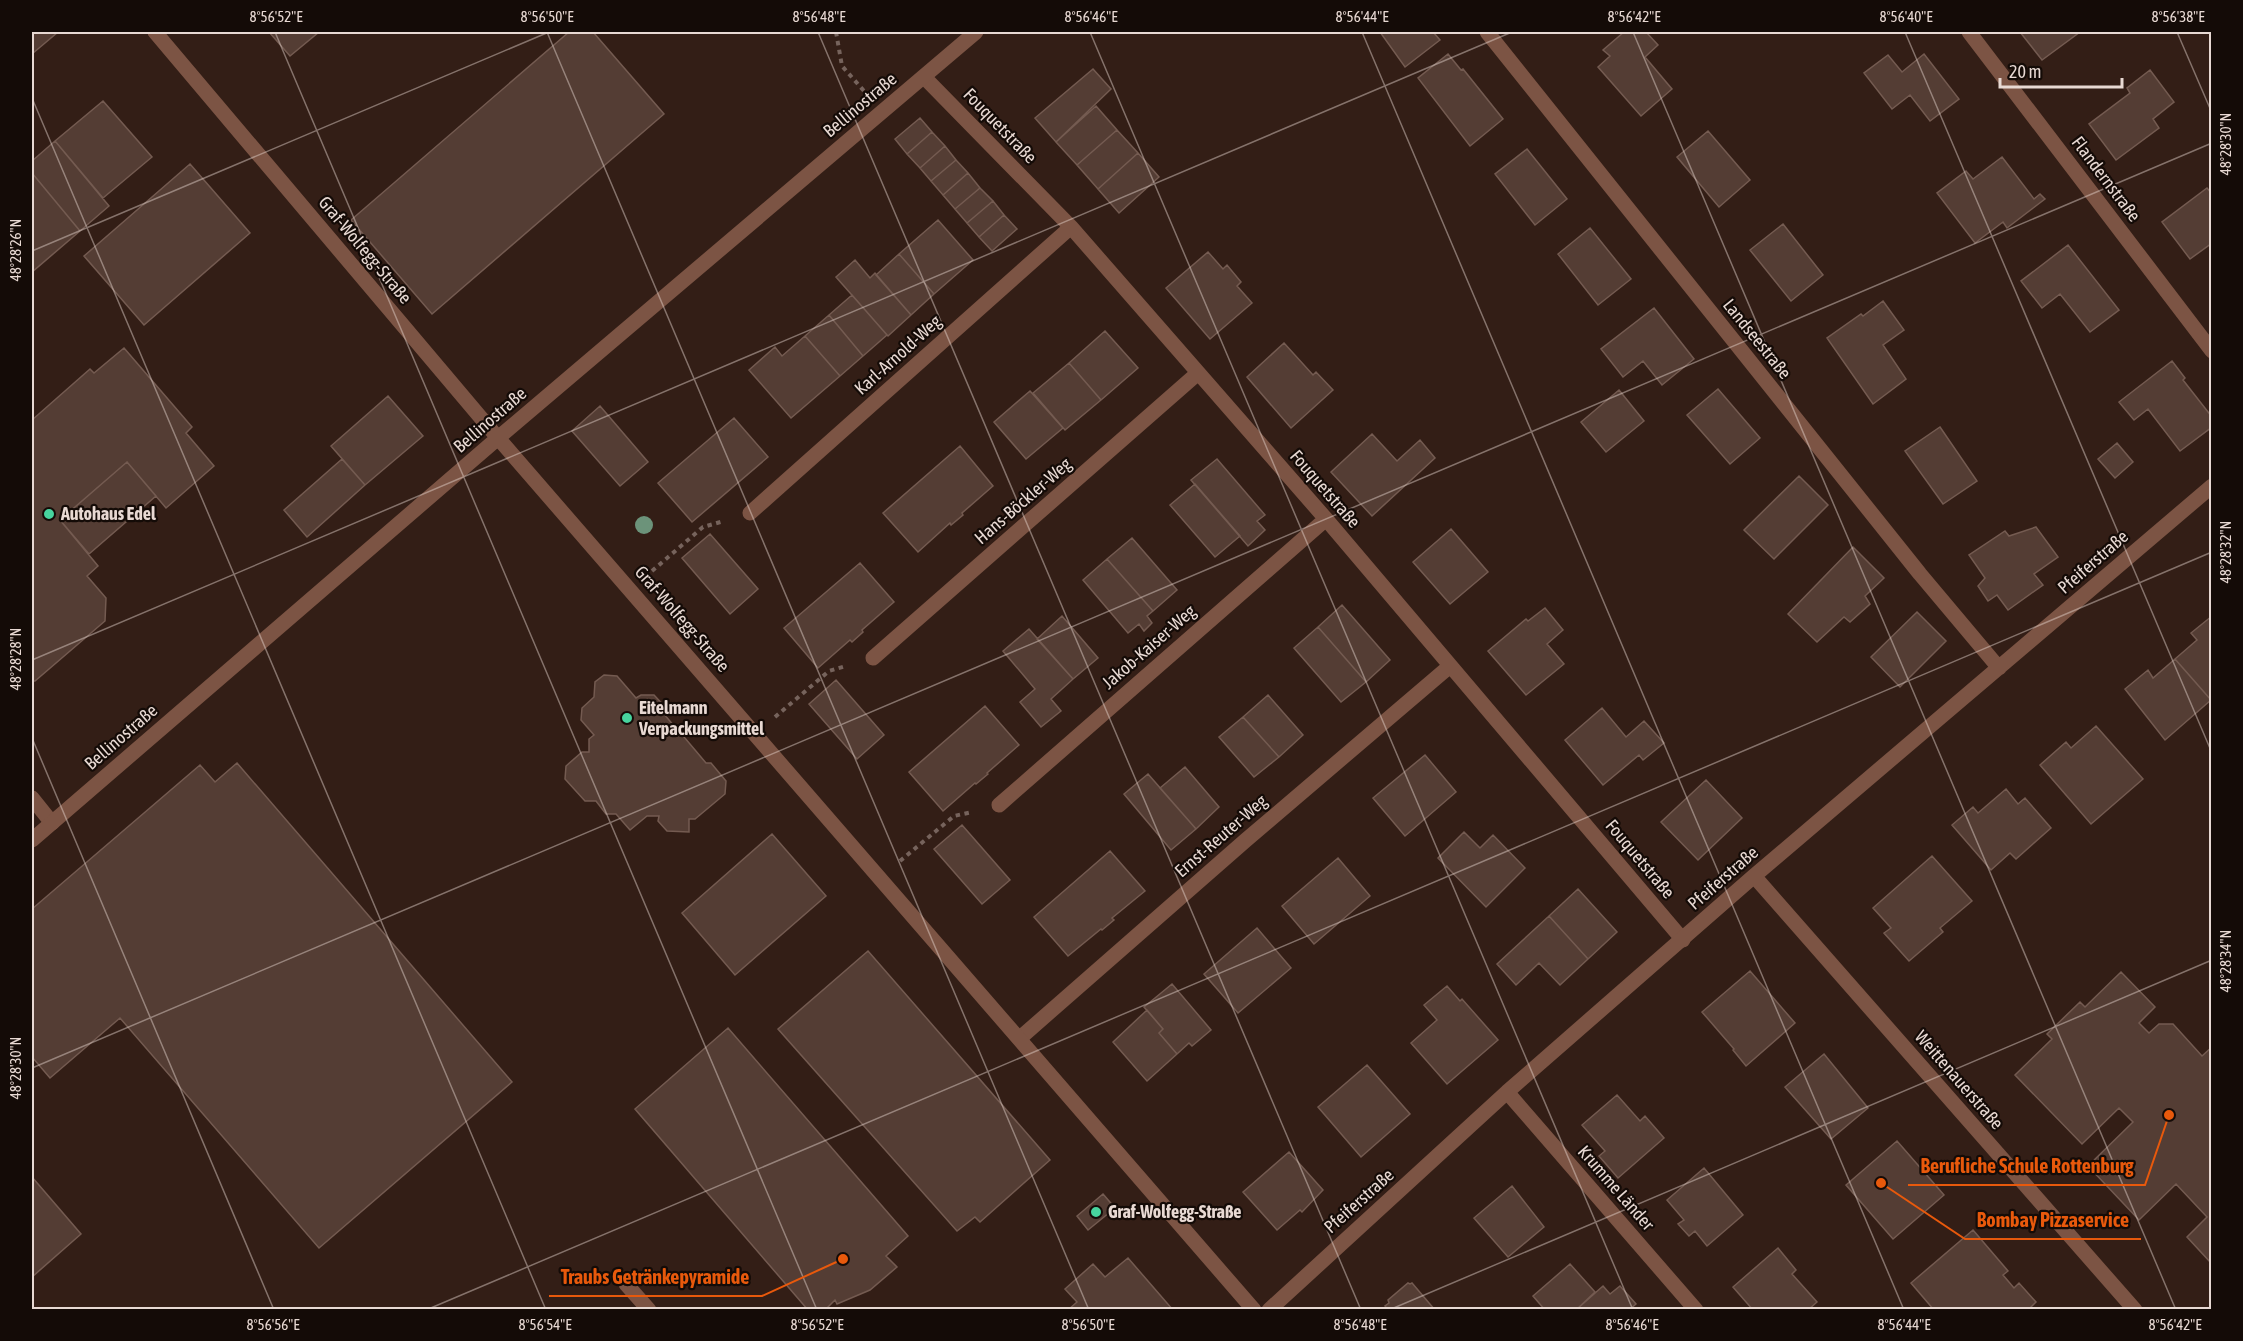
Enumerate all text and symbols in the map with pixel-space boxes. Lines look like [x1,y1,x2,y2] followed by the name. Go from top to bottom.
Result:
[249,8,303,25] text: 8°56'52"E
[520,8,574,25] text: 8°56'50"E
[792,8,846,25] text: 8°56'48"E
[1064,8,1118,25] text: 8°56'46"E
[1335,8,1389,25] text: 8°56'44"E
[1607,8,1661,25] text: 8°56'42"E
[1879,8,1933,25] text: 8°56'40"E
[2151,8,2205,25] text: 8°56'38"E
[2000,51,2122,89] scale bar
[2009,61,2041,82] text: 20 m
[819,68,901,141] street label: Bellinostraße
[959,84,1041,168] street label: Fouquetstraße
[2217,113,2234,175] text: 48°28'30"N
[2068,132,2145,225] street label: Flandernstraße
[314,192,416,308] street label: Graf-Wolfegg-Straße
[7,219,24,281] text: 48°28'26"N
[1719,295,1796,383] street label: Landseestraße
[850,310,945,399] street label: Karl-Arnold-Weg
[449,382,530,457] street label: Bellinostraße
[1286,446,1365,532] street label: Fouquetstraße
[970,453,1075,548] street label: Hans-Böckler-Weg
[60,503,156,524] place label: Autohaus Edel
[42,507,56,521] marker: Autohaus Edel
[2217,521,2234,583] text: 48°28'32"N
[2053,525,2132,598] street label: Pfeiferstraße
[631,561,734,676] street label: Graf-Wolfegg-Straße
[1098,600,1200,693] street label: Jakob-Kaiser-Weg
[7,628,24,690] text: 48°28'28"N
[638,697,764,739] place label: Eitelmann Verpackungsmittel
[80,699,161,774] street label: Bellinostraße
[620,711,634,725] marker: Eitelmann Verpackungsmittel
[1170,790,1271,881] street label: Ernst-Reuter-Weg
[1601,815,1679,902] street label: Fouquetstraße
[1683,841,1762,914] street label: Pfeiferstraße
[2217,930,2234,992] text: 48°28'34"N
[1911,1026,2008,1133] street label: Weittenauerstraße
[7,1037,24,1099] text: 48°28'30"N
[1574,1141,1659,1235] street label: Krumme Länder
[1908,1147,2145,1185] callout: Berufliche Schule Rottenburg
[1920,1154,2134,1177] text: Berufliche Schule Rottenburg
[1320,1164,1398,1237] street label: Pfeiferstraße
[1108,1201,1242,1222] place label: Graf-Wolfegg-Straße
[1965,1201,2141,1239] callout: Bombay Pizzaservice
[1089,1205,1103,1219] marker: Graf-Wolfegg-Straße
[1977,1208,2129,1231] text: Bombay Pizzaservice
[549,1258,762,1296] callout: Traubs Getränkepyramide
[561,1265,749,1288] text: Traubs Getränkepyramide
[246,1316,300,1333] text: 8°56'56"E
[518,1316,572,1333] text: 8°56'54"E
[790,1316,844,1333] text: 8°56'52"E
[1061,1316,1115,1333] text: 8°56'50"E
[1333,1316,1387,1333] text: 8°56'48"E
[1605,1316,1659,1333] text: 8°56'46"E
[1877,1316,1931,1333] text: 8°56'44"E
[2148,1316,2202,1333] text: 8°56'42"E

